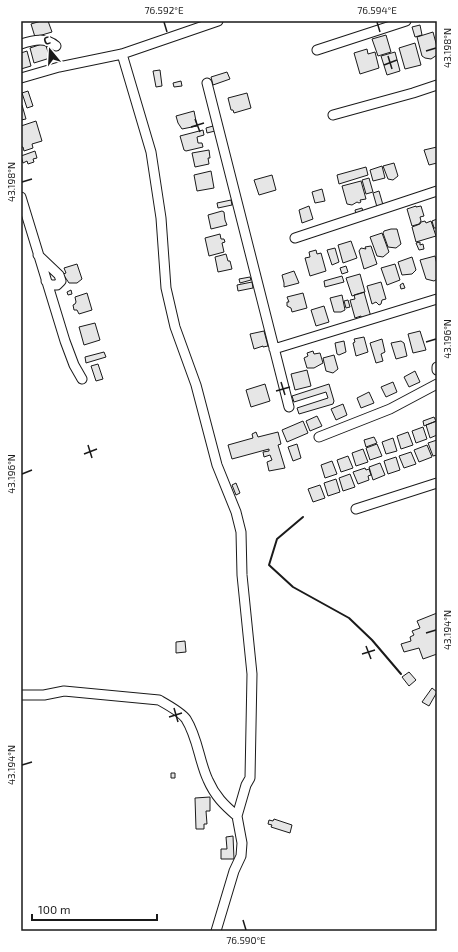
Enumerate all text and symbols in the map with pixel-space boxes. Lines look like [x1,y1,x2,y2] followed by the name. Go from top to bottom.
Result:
[144,4,184,16] text: 76.592°E
[357,4,397,16] text: 76.594°E
[441,28,453,68] text: 43.198°N
[30,30,70,70] north arrow
[42,33,52,47] text: С
[5,162,17,202] text: 43.198°N
[441,319,453,359] text: 43.196°N
[5,454,17,494] text: 43.196°N
[441,610,453,650] text: 43.194°N
[5,745,17,785] text: 43.194°N
[32,896,157,922] scale bar
[38,902,70,916] text: 100 m
[226,934,266,946] text: 76.590°E

